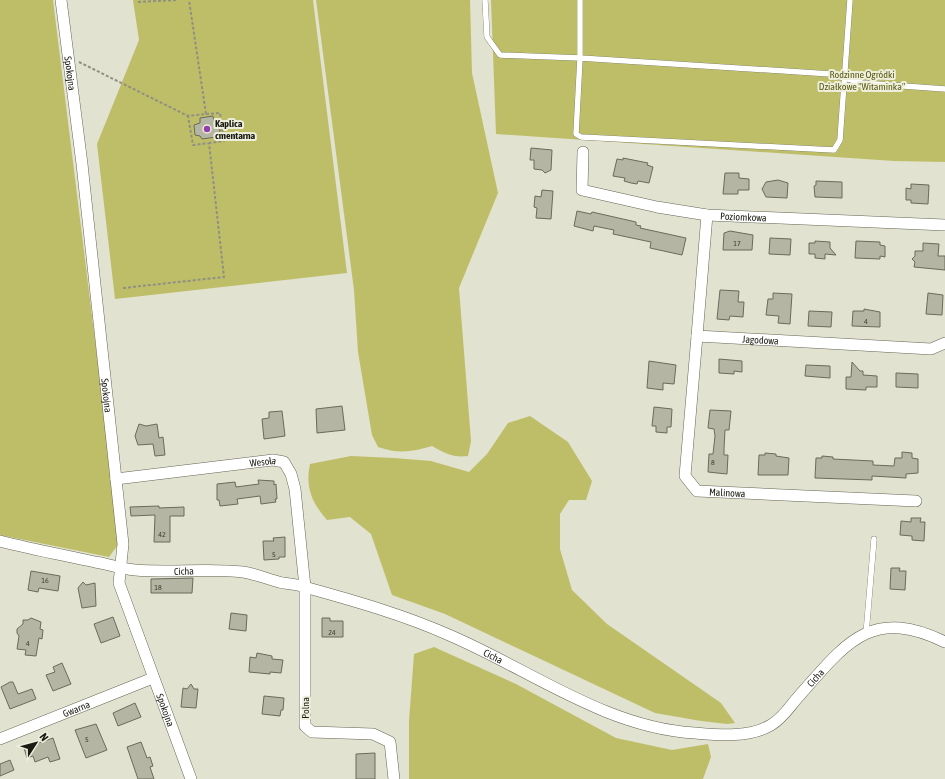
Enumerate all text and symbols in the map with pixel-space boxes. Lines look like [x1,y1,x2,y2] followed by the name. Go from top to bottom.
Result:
[62,56,78,92] street label: Spokojna
[819,69,905,92] park label: Rodzinne Ogródki Działkowe "Witaminka"
[215,118,256,141] place label: Kaplica cmentarna
[202,124,212,134] marker: Kaplica cmentarna
[720,211,767,224] street label: Poziomkowa
[733,239,741,248] house number: 17
[864,317,868,326] house number: 4
[742,334,779,347] street label: Jagodowa
[99,378,114,413] street label: Spokojna
[249,455,278,469] street label: Wesoła
[711,458,715,467] house number: 8
[709,487,746,499] street label: Malinowa
[158,530,166,539] house number: 42
[272,550,276,559] house number: 5
[174,566,194,577] street label: Cicha
[41,576,49,585] house number: 16
[154,583,162,592] house number: 18
[328,628,336,637] house number: 24
[26,639,30,648] house number: 4
[482,647,505,666] street label: Cicha
[805,667,827,689] street label: Cicha
[154,692,176,728] street label: Spokojna
[300,697,311,719] street label: Polna
[61,699,92,719] street label: Gwarna
[16,723,56,763] north arrow
[37,731,51,743] text: N
[85,735,89,744] house number: 5

